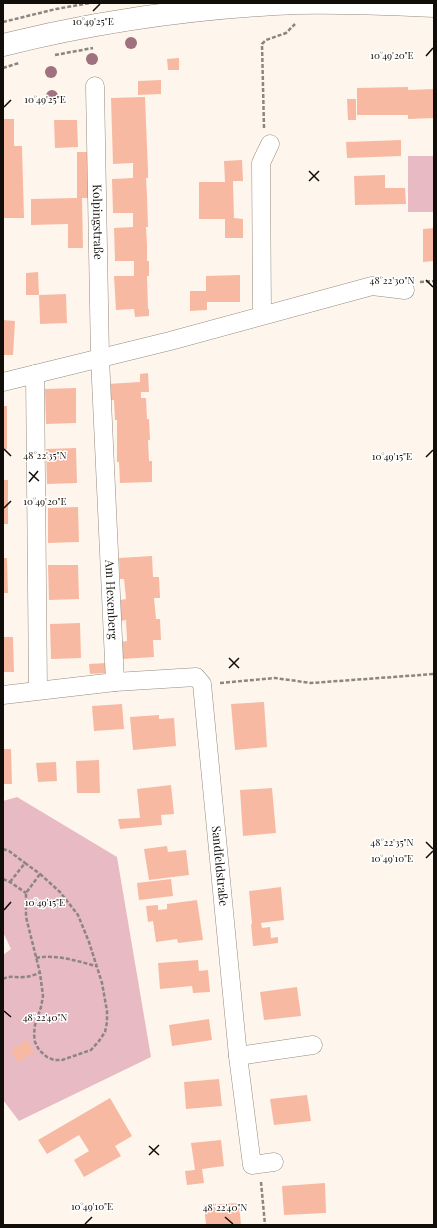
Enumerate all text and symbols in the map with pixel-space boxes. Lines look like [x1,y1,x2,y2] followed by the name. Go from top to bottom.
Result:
[72,14,114,28] text: 10°49'25"E
[370,48,414,62] text: 10°49'20"E
[24,92,66,106] text: 10°49'25"E
[90,184,107,260] street label: Kolpingstraße
[369,273,415,287] text: 48°22'30"N
[23,448,67,462] text: 48°22'35"N
[372,449,412,463] text: 10°49'15"E
[23,494,67,508] text: 10°49'20"E
[102,558,122,641] street label: Am Hexenberg
[209,825,232,907] street label: Sandfeldstraße
[370,835,414,849] text: 48°22'35"N
[371,851,413,865] text: 10°49'10"E
[25,895,65,909] text: 10°49'15"E
[23,1010,67,1024] text: 48°22'40"N
[71,1199,113,1213] text: 10°49'10"E
[203,1200,247,1214] text: 48°22'40"N

